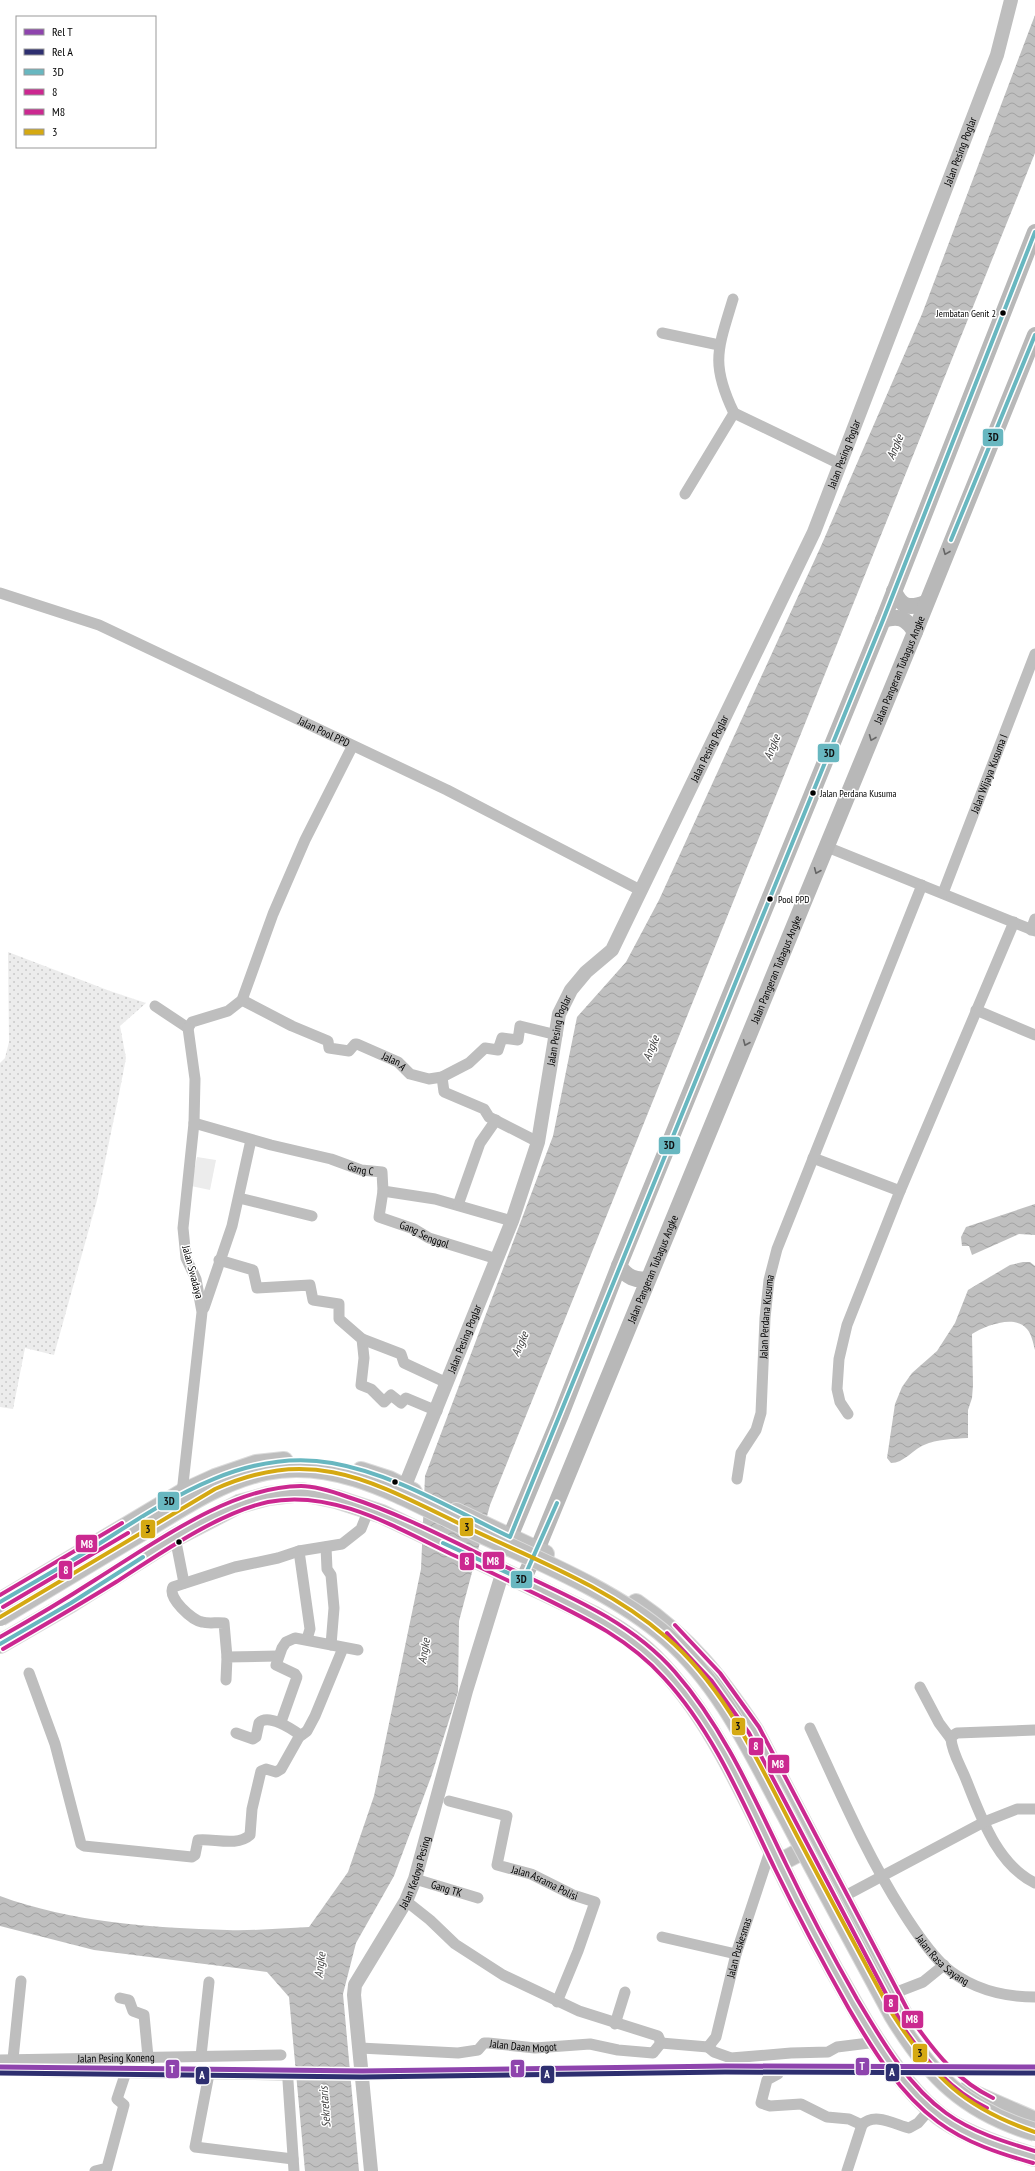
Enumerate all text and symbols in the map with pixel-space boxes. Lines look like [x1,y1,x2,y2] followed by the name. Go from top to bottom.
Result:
[16,16,156,148] legend
[52,24,73,39] text: Rel T
[52,44,73,59] text: Rel A
[52,64,64,79] text: 3D
[52,84,57,99] text: 8
[52,104,65,119] text: M8
[940,115,980,189] street label: Jalan Pesing Poglar
[52,124,57,139] text: 3
[935,307,996,320] place label: Jembatan Genit 2
[998,308,1008,318] marker: Jembatan Genit 2
[824,418,863,491] street label: Jalan Pesing Poglar
[982,428,1004,447] line badge: 3D
[987,430,999,444] text: 3D
[883,431,907,462] water label: Angke
[943,549,951,556] one-way arrow
[871,613,928,727] street label: Jalan Pangeran Tubagus Angke
[295,713,352,750] street label: Jalan Pool PPD
[687,713,731,785] street label: Jalan Pesing Poglar
[760,731,784,762] water label: Angke
[967,732,1011,816] street label: Jalan Wijaya Kusuma I
[868,734,876,741] one-way arrow
[817,743,840,763] line badge: 3D
[823,746,835,760] text: 3D
[819,787,896,800] place label: Jalan Perdana Kusuma
[808,788,818,798] marker: Jalan Perdana Kusuma
[814,866,822,874] one-way arrow
[778,893,810,906] place label: Pool PPD
[765,894,775,904] marker: Pool PPD
[747,913,805,1026] street label: Jalan Pangeran Tubagus Angke
[543,993,574,1068] street label: Jalan Pesing Poglar
[639,1032,663,1063] water label: Angke
[742,1039,750,1046] one-way arrow
[379,1048,410,1074] street label: Jalan A
[658,1136,681,1155] line badge: 3D
[663,1138,675,1152] text: 3D
[345,1159,374,1178] street label: Gang C
[624,1212,681,1326] street label: Jalan Pangeran Tubagus Angke
[398,1218,451,1251] street label: Gang Senggol
[179,1243,207,1300] street label: Jalan Swadaya
[756,1273,777,1360] street label: Jalan Perdana Kusuma
[444,1302,484,1376] street label: Jalan Pesing Poglar
[507,1328,532,1359] water label: Angke
[390,1477,400,1487] unlabelled marker
[157,1491,180,1511] line badge: 3D
[163,1494,175,1508] text: 3D
[459,1517,474,1537] line badge: 3
[140,1519,156,1539] line badge: 3
[464,1520,470,1534] text: 3
[145,1522,151,1536] text: 3
[75,1534,98,1553] line badge: M8
[81,1537,93,1551] text: M8
[174,1537,184,1547] unlabelled marker
[482,1551,505,1570] line badge: M8
[459,1552,475,1571] line badge: 8
[464,1554,470,1568] text: 8
[487,1554,499,1568] text: M8
[58,1560,73,1580] line badge: 8
[63,1563,69,1577] text: 8
[510,1570,533,1589] line badge: 3D
[515,1572,527,1586] text: 3D
[414,1636,433,1665] water label: Angke
[731,1717,746,1736] line badge: 3
[735,1719,741,1733] text: 3
[748,1737,764,1756] line badge: 8
[753,1739,759,1753] text: 8
[767,1754,790,1774] line badge: M8
[772,1757,784,1771] text: M8
[395,1834,433,1912] street label: Jalan Kedoya Pesing
[509,1862,580,1903] street label: Jalan Asrama Polisi
[429,1877,464,1900] street label: Gang TK
[723,1916,755,1980] street label: Jalan Puskesmas
[912,1931,972,1988] street label: Jalan Rasa Sayang
[310,1950,329,1979] water label: Angke
[883,1994,899,2013] line badge: 8
[888,1996,894,2010] text: 8
[901,2010,924,2029] line badge: M8
[906,2012,918,2026] text: M8
[488,2036,557,2055] street label: Jalan Daan Mogot
[912,2043,928,2063] line badge: 3
[917,2046,923,2060] text: 3
[76,2050,155,2066] street label: Jalan Pesing Koneng
[855,2057,870,2076] line badge: T
[165,2059,180,2079] line badge: T
[510,2059,525,2078] line badge: T
[859,2059,865,2073] text: T
[169,2062,175,2076] text: T
[514,2062,520,2076] text: T
[885,2063,900,2082] line badge: A
[540,2065,555,2084] line badge: A
[888,2065,895,2079] text: A
[195,2066,210,2085] line badge: A
[543,2067,550,2081] text: A
[198,2068,205,2082] text: A
[315,2084,333,2128] water label: Sekretaris

